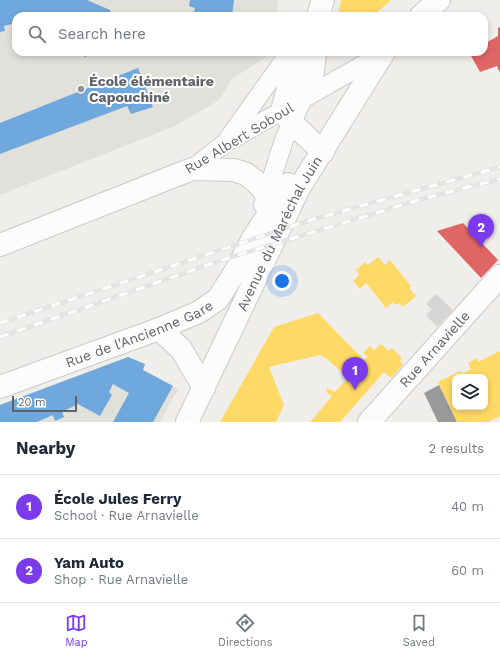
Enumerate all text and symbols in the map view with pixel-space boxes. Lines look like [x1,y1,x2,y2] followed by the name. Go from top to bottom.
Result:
[12,12,488,56] search box
[26,23,48,45] icon: search
[58,25,146,43] text: Search here
[89,73,214,105] place label: École élémentaire Capouchiné
[76,84,86,94] marker: École élémentaire Capouchiné
[182,99,297,177] street label: Rue Albert Soboul
[233,153,325,313] street label: Avenue du Maréchal Juin
[468,214,494,247] pin: 2
[272,271,292,291] your location
[63,297,216,370] street label: Rue de l'Ancienne Gare
[396,308,473,391] street label: Rue Arnavielle
[342,357,368,390] pin: 1
[452,374,488,410] map controls
[452,374,488,410] button: layers
[12,394,77,413] scale bar
[18,396,46,409] text: 20 m
[16,438,75,458] text: Nearby
[429,441,484,456] text: 2 results
[54,490,181,508] text: École Jules Ferry
[26,499,32,514] text: 1
[451,499,484,514] text: 40 m
[54,508,199,523] text: School · Rue Arnavielle
[54,554,124,572] text: Yam Auto
[25,563,33,578] text: 2
[451,563,484,578] text: 60 m
[54,572,188,587] text: Shop · Rue Arnavielle
[65,612,88,649] tab: Map
[218,612,272,649] tab: Directions
[403,612,435,649] tab: Saved

